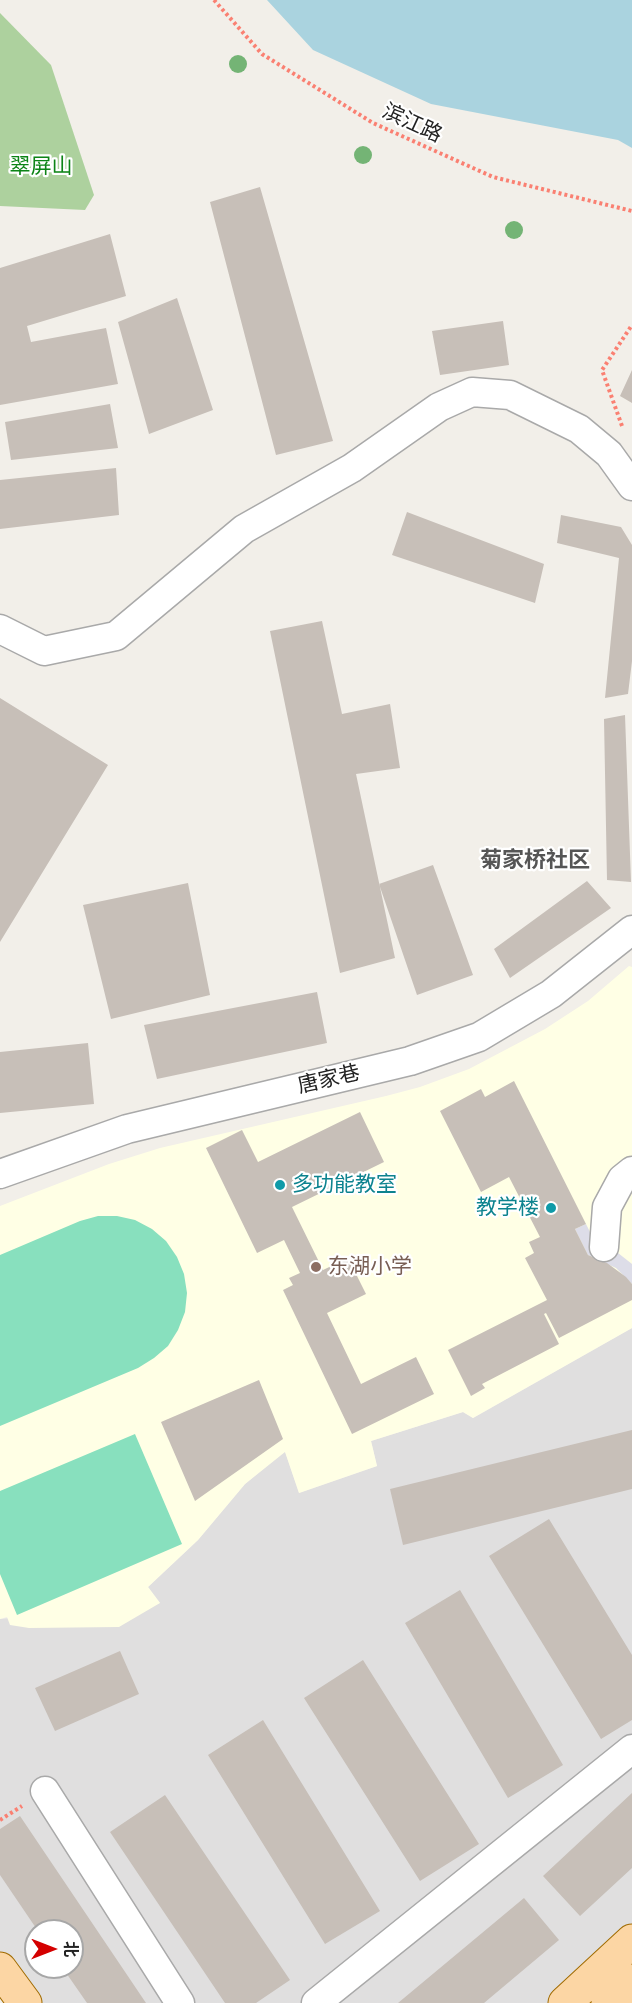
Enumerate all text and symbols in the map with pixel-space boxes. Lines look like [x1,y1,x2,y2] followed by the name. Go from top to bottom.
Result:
[378,99,446,149] street label: 滨江路
[10,154,72,180] park label: 翠屏山
[480,848,590,874] district label: 菊家桥社区
[295,1061,363,1099] street label: 唐家巷
[292,1172,397,1198] place label: 多功能教室
[273,1178,287,1192] marker: 多功能教室
[476,1195,539,1221] place label: 教学楼
[544,1201,558,1215] marker: 教学楼
[328,1254,412,1280] place label: 东湖小学
[309,1260,323,1274] marker: 东湖小学
[24,1919,84,1979] north arrow
[60,1941,81,1957] text: 北

